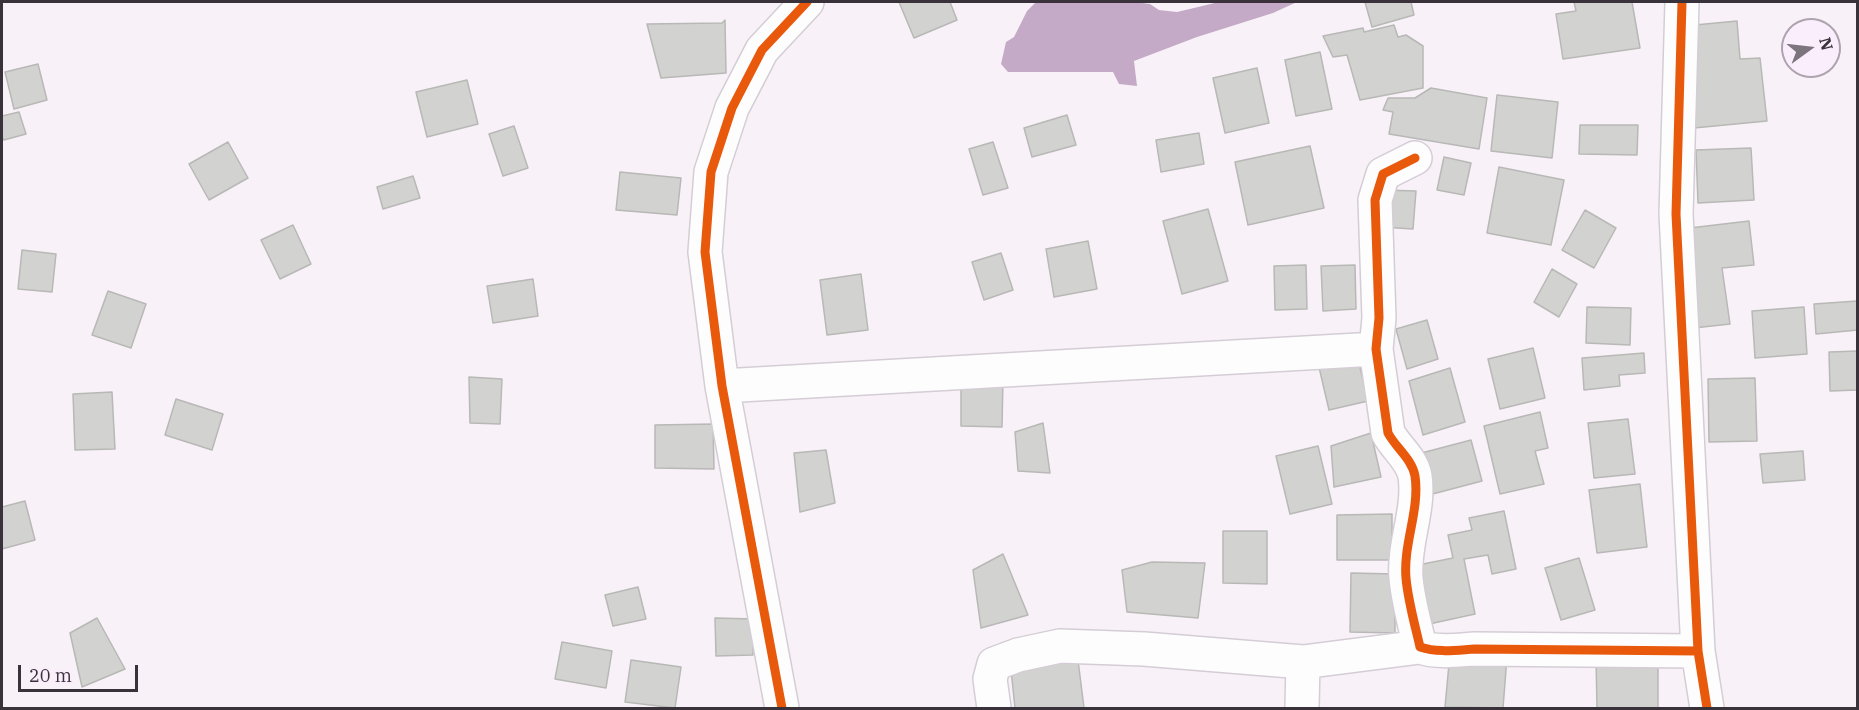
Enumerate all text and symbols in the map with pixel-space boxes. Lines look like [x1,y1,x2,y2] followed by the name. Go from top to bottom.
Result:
[1781,18,1841,78] north arrow
[1815,35,1838,53] text: N
[21,653,141,691] scale bar
[29,664,72,687] text: 20 m

